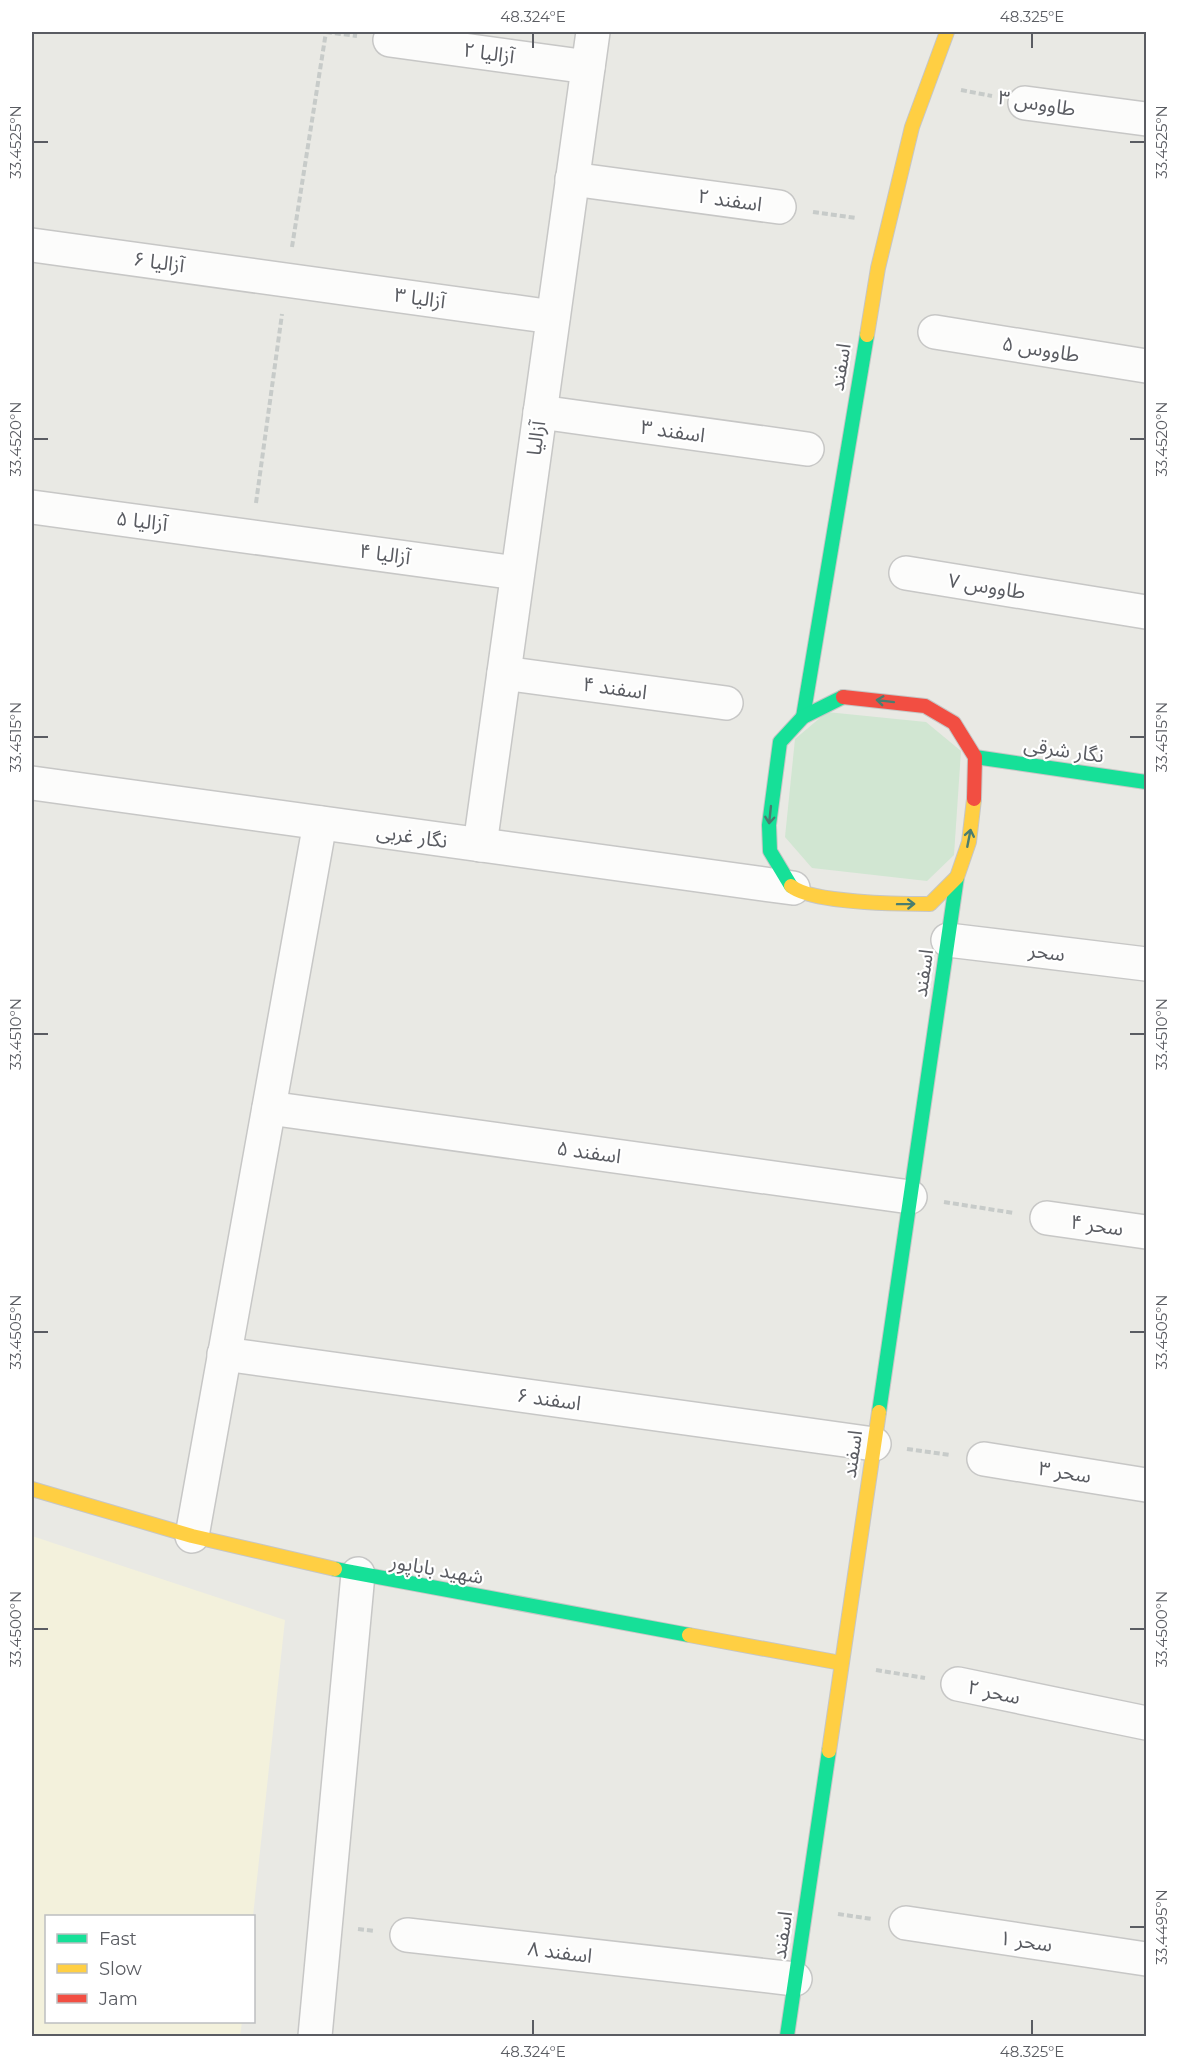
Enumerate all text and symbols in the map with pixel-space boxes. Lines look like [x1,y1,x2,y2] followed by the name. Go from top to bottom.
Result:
[500,7,566,26] text: 48.324°E
[1000,7,1064,26] text: 48.325°E
[462,38,517,69] street label: آزالیا ۲
[997,85,1077,121] street label: طاووس ۳
[6,105,25,179] text: 33.4525°N
[1152,105,1171,179] text: 33.4525°N
[696,184,764,216] street label: اسفند ۲
[132,247,187,278] street label: آزالیا ۶
[393,283,448,314] street label: آزالیا ۳
[1001,331,1081,367] street label: طاووس ۵
[824,341,856,393] street label: اسفند
[6,401,25,477] text: 33.4520°N
[1152,401,1171,477] text: 33.4520°N
[639,415,707,447] street label: اسفند ۳
[522,418,550,457] street label: آزالیا
[115,506,170,536] street label: آزالیا ۵
[358,539,413,570] street label: آزالیا ۴
[947,568,1027,604] street label: طاووس ۷
[581,672,649,704] street label: اسفند ۴
[876,696,896,707] one-way arrow
[6,702,25,772] text: 33.4515°N
[1152,702,1171,772] text: 33.4515°N
[1022,733,1106,767] street label: نگار شرقی
[764,805,775,824] one-way arrow
[375,819,449,853] street label: نگار غربی
[964,829,975,848] one-way arrow
[896,898,916,910] one-way arrow
[1027,938,1066,966] street label: سحر
[908,948,938,998] street label: اسفند
[6,998,25,1070] text: 33.4510°N
[1152,998,1171,1070] text: 33.4510°N
[555,1136,623,1168] street label: اسفند ۵
[1069,1209,1125,1241] street label: سحر ۴
[6,1295,25,1369] text: 33.4505°N
[1152,1295,1171,1369] text: 33.4505°N
[515,1383,583,1415] street label: اسفند ۶
[837,1429,867,1479] street label: اسفند
[1037,1456,1093,1488] street label: سحر ۳
[387,1549,486,1590] street label: شهید باباپور
[6,1591,25,1667] text: 33.4500°N
[1152,1591,1171,1667] text: 33.4500°N
[966,1675,1022,1709] street label: سحر ۲
[1152,1889,1171,1965] text: 33.4495°N
[767,1910,797,1960] street label: اسفند
[45,1915,255,2023] legend
[998,1925,1054,1957] street label: سحر ۱
[99,1928,137,1950] text: Fast
[527,1936,593,1968] street label: اسفند ۸
[99,1958,142,1980] text: Slow
[98,1988,138,2010] text: Jam
[500,2042,566,2061] text: 48.324°E
[1000,2042,1064,2061] text: 48.325°E

